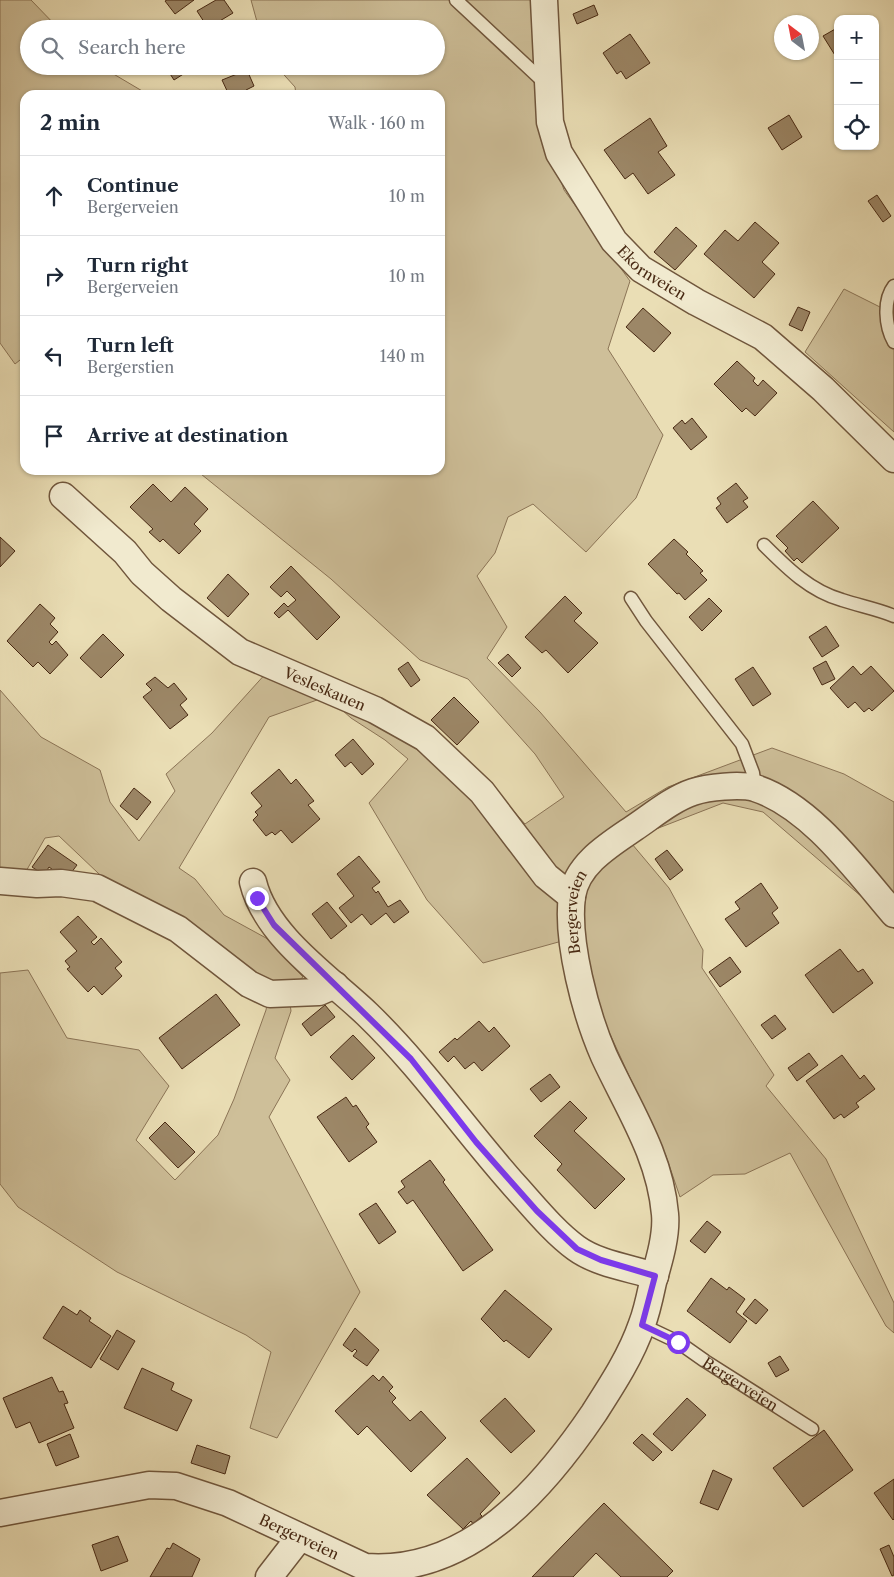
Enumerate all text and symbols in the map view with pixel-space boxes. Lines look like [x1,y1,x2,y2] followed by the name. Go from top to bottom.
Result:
[774,15,819,60] north arrow
[834,15,879,150] map controls
[834,15,879,60] button: +
[20,20,445,75] search box
[38,34,66,62] icon: search
[78,36,186,59] text: Search here
[834,60,879,105] button: −
[834,105,879,150] button: locate
[40,110,100,135] text: 2 min
[328,113,425,133] text: Walk · 160 m
[87,174,179,197] text: Continue
[40,182,68,210] icon: ahead
[389,186,425,206] text: 10 m
[87,197,179,217] text: Bergerveien
[613,241,691,304] street label: Ekornveien
[87,254,188,277] text: Turn right
[40,262,68,290] icon: right
[389,266,425,286] text: 10 m
[87,277,179,297] text: Bergerveien
[87,334,174,357] text: Turn left
[40,342,68,370] icon: left
[380,346,425,366] text: 140 m
[87,357,174,377] text: Bergerstien
[40,422,68,450] icon: arrive
[87,424,288,447] text: Arrive at destination
[280,662,369,715] street label: Vesleskauen
[561,865,591,956] street label: Bergerveien
[246,887,269,910] route end
[667,1331,690,1354] route start
[699,1352,783,1415] street label: Bergerveien
[256,1509,343,1563] street label: Bergerveien

